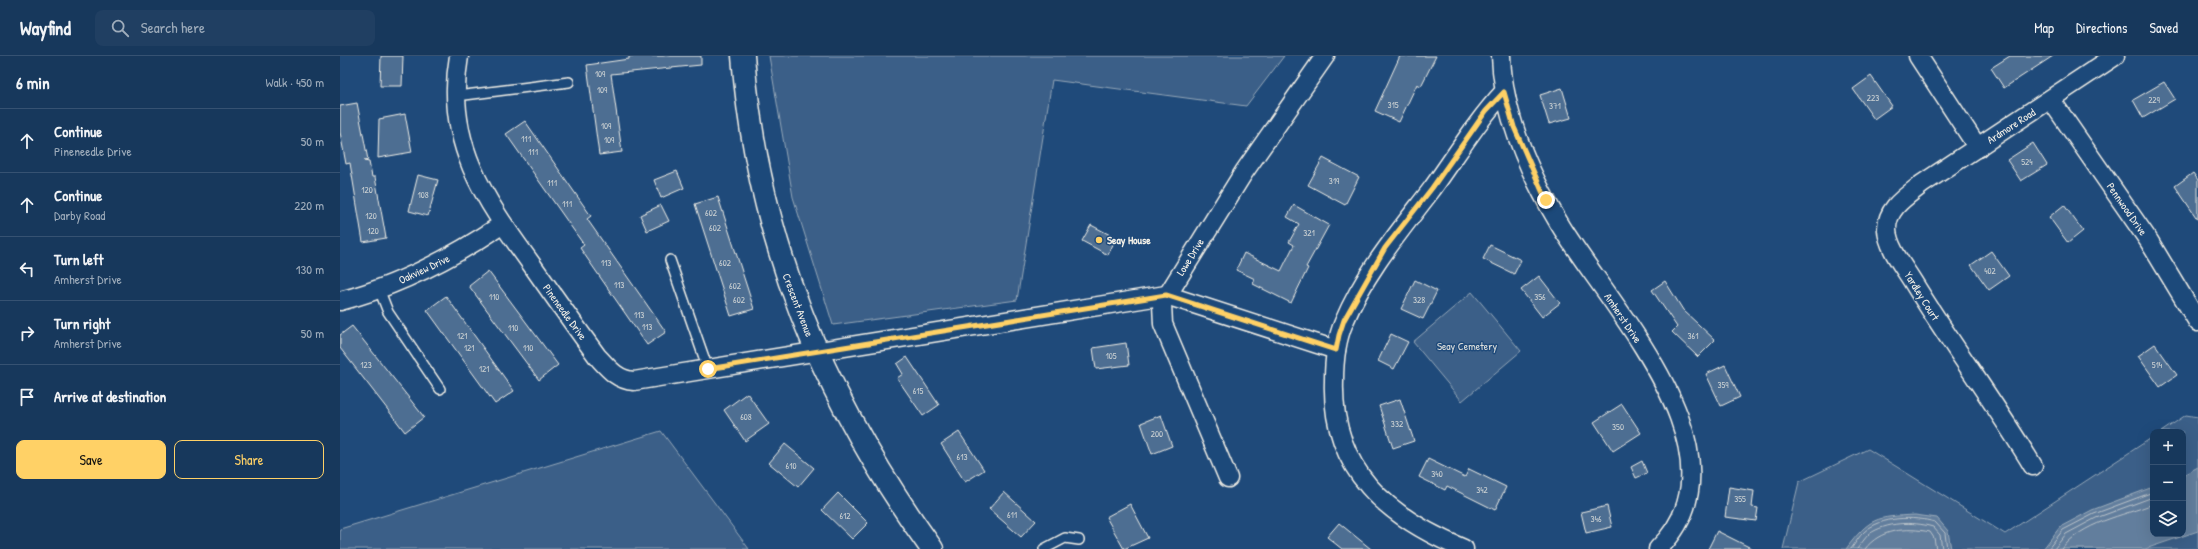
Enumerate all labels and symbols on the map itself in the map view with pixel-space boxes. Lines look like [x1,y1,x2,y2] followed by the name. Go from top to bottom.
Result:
[595,68,606,80] house number: 109
[597,84,608,96] house number: 109
[1867,92,1879,104] house number: 223
[2148,94,2161,106] house number: 229
[1387,99,1399,111] house number: 315
[1549,100,1561,112] house number: 371
[1984,105,2038,147] street label: Ardmore Road
[601,120,612,132] house number: 109
[521,133,531,145] house number: 111
[604,134,615,146] house number: 109
[528,146,538,158] house number: 111
[2021,156,2033,168] house number: 524
[1329,175,1340,187] house number: 319
[547,177,557,189] house number: 111
[2104,180,2151,239] street label: Pennwood Drive
[361,184,373,196] house number: 120
[417,189,429,201] house number: 108
[1537,191,1555,209] route end
[562,198,572,210] house number: 111
[705,207,718,219] house number: 602
[365,210,377,222] house number: 120
[709,222,722,234] house number: 602
[367,225,379,237] house number: 120
[1303,227,1315,239] house number: 321
[1107,233,1151,248] place label: Seay House
[1094,235,1104,245] marker: Seay House
[1173,235,1207,278] street label: Lowe Drive
[396,251,452,287] street label: Oakview Drive
[601,257,611,269] house number: 113
[719,257,732,269] house number: 602
[1984,265,1997,277] house number: 402
[1901,269,1943,323] street label: Yardley Court
[780,271,817,339] street label: Crescent Avenue
[614,279,624,291] house number: 113
[729,280,742,292] house number: 602
[540,281,590,343] street label: Pineneedle Drive
[1601,290,1645,346] street label: Amherst Drive
[489,291,499,303] house number: 110
[1534,291,1546,303] house number: 356
[733,294,746,306] house number: 602
[1413,294,1425,306] house number: 328
[634,309,644,321] house number: 113
[642,321,652,333] house number: 113
[508,322,518,334] house number: 110
[457,330,467,342] house number: 121
[1688,330,1698,342] house number: 361
[1437,339,1497,353] park label: Seay Cemetery
[464,342,474,354] house number: 121
[523,342,533,354] house number: 110
[1105,350,1117,362] house number: 105
[360,359,372,371] house number: 123
[2152,359,2163,371] house number: 514
[699,360,717,378] route start
[479,363,489,375] house number: 121
[1717,379,1729,391] house number: 359
[913,385,924,397] house number: 615
[740,411,752,423] house number: 608
[1391,418,1404,430] house number: 332
[1612,421,1624,433] house number: 350
[1151,428,1163,440] house number: 200
[957,451,967,463] house number: 613
[786,460,796,472] house number: 610
[1431,468,1443,480] house number: 340
[1476,484,1489,496] house number: 342
[1734,493,1746,505] house number: 355
[1007,509,1017,521] house number: 611
[839,510,851,522] house number: 612
[1591,513,1602,525] house number: 346

